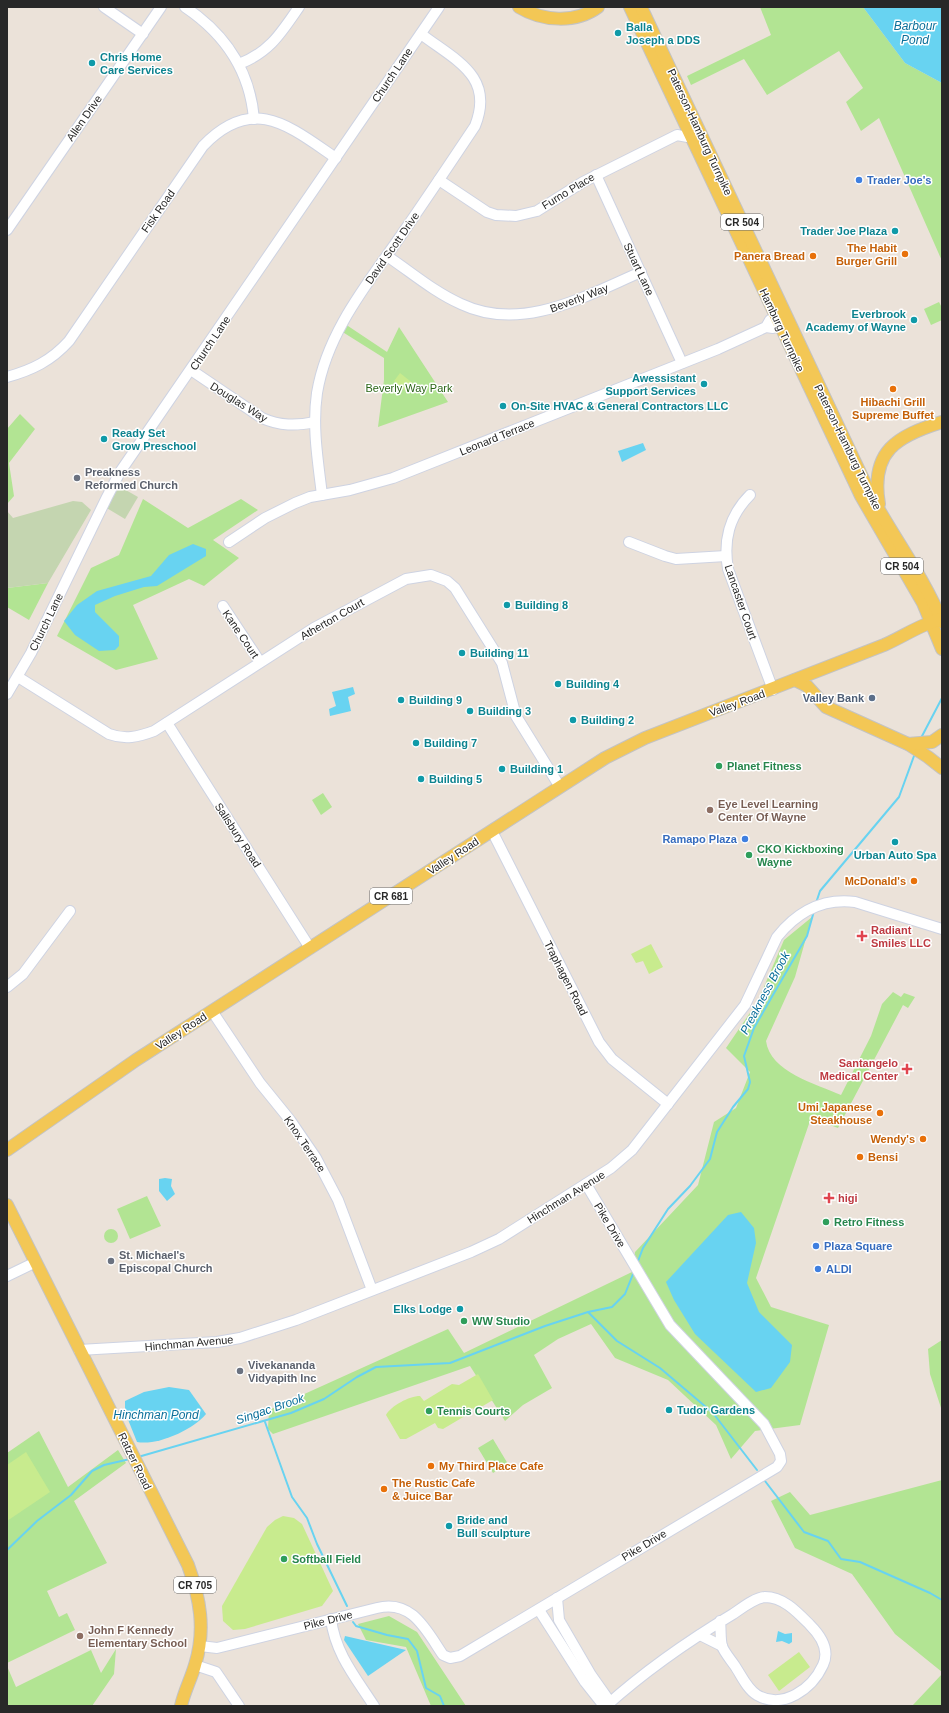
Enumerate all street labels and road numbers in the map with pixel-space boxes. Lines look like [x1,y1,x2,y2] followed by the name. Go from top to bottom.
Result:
[369,46,415,104] street label: Church Lane
[665,67,735,197] street label: Paterson-Hamburg Turnpike
[64,93,104,143] street label: Allen Drive
[539,171,597,211] street label: Furno Place
[139,187,177,235] street label: Fisk Road
[363,210,421,286] street label: David Scott Drive
[721,214,763,230] road number: CR 504
[622,241,656,297] street label: Stuart Lane
[548,281,610,315] street label: Beverly Way
[757,286,807,374] street label: Hamburg Turnpike
[187,314,233,372] street label: Church Lane
[208,380,270,425] street label: Douglas Way
[812,382,884,512] street label: Paterson-Hamburg Turnpike
[458,416,536,458] street label: Leonard Terrace
[881,558,923,574] road number: CR 504
[723,563,759,641] street label: Lancaster Court
[27,591,65,653] street label: Church Lane
[298,596,366,642] street label: Atherton Court
[220,608,262,660] street label: Kane Court
[707,687,767,719] street label: Valley Road
[213,800,263,870] street label: Salisbury Road
[425,835,481,877] street label: Valley Road
[370,888,412,904] road number: CR 681
[542,939,590,1017] street label: Traphagen Road
[153,1010,209,1052] street label: Valley Road
[282,1114,328,1174] street label: Knox Terrace
[525,1168,607,1226] street label: Hinchman Avenue
[592,1200,628,1250] street label: Pike Drive
[144,1333,234,1353] street label: Hinchman Avenue
[116,1431,154,1491] street label: Ratzer Road
[619,1527,669,1563] street label: Pike Drive
[174,1577,216,1593] road number: CR 705
[302,1608,354,1632] street label: Pike Drive

